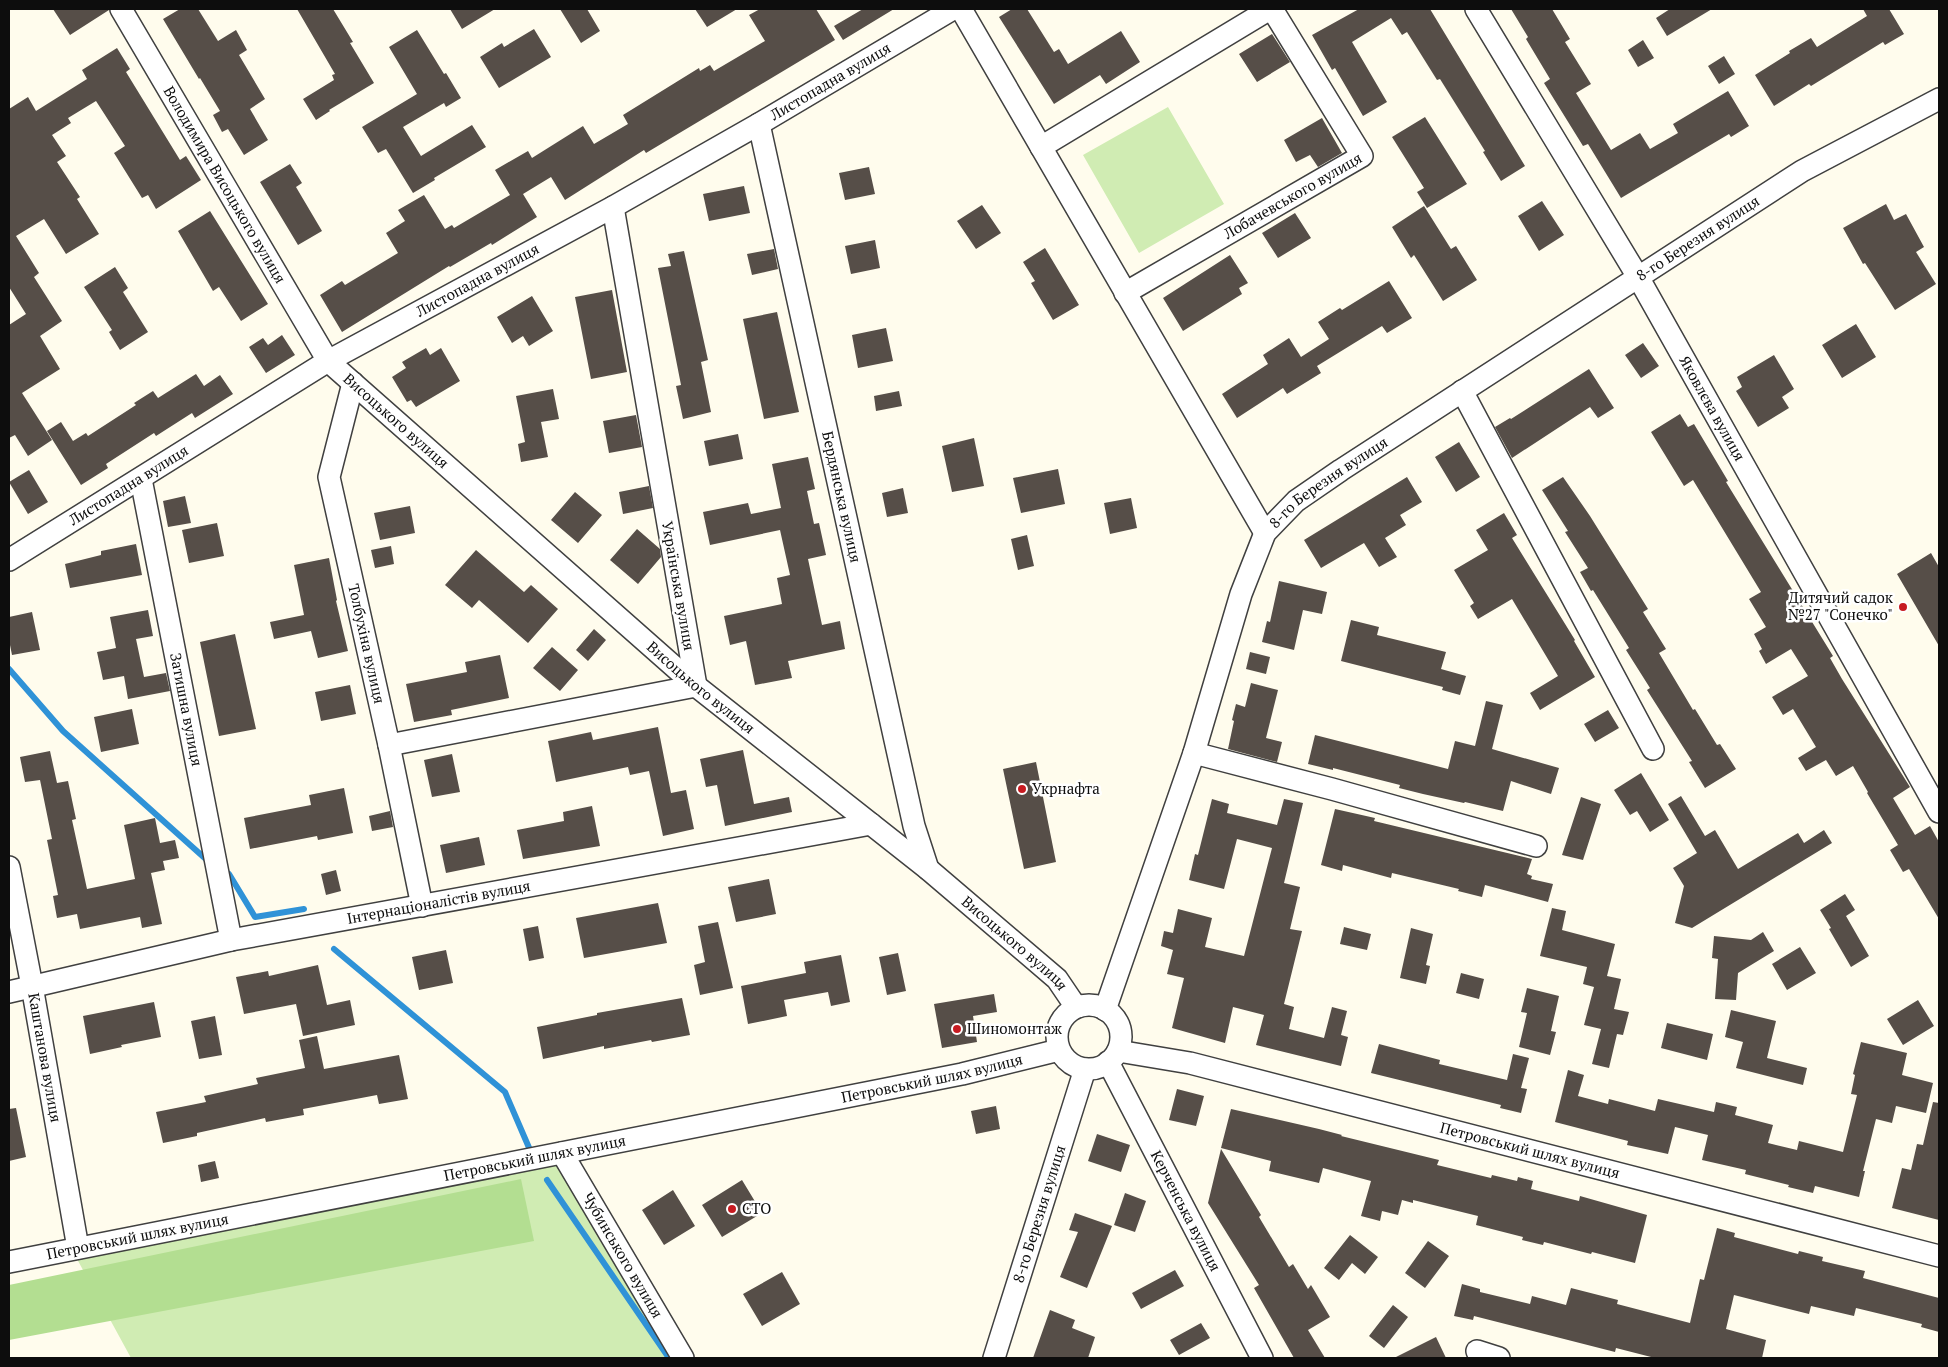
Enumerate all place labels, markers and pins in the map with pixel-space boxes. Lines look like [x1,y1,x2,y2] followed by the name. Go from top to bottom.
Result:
[1788,587,1894,624] place label: Дитячий садок №27 "Сонечко"
[1897,601,1909,613] marker: Дитячий садок №27 "Сонечко"
[1032,778,1100,798] place label: Укрнафта
[1016,783,1028,795] marker: Укрнафта
[967,1018,1062,1038] place label: Шиномонтаж
[951,1023,963,1035] marker: Шиномонтаж
[742,1198,771,1218] place label: СТО
[726,1203,738,1215] marker: СТО

